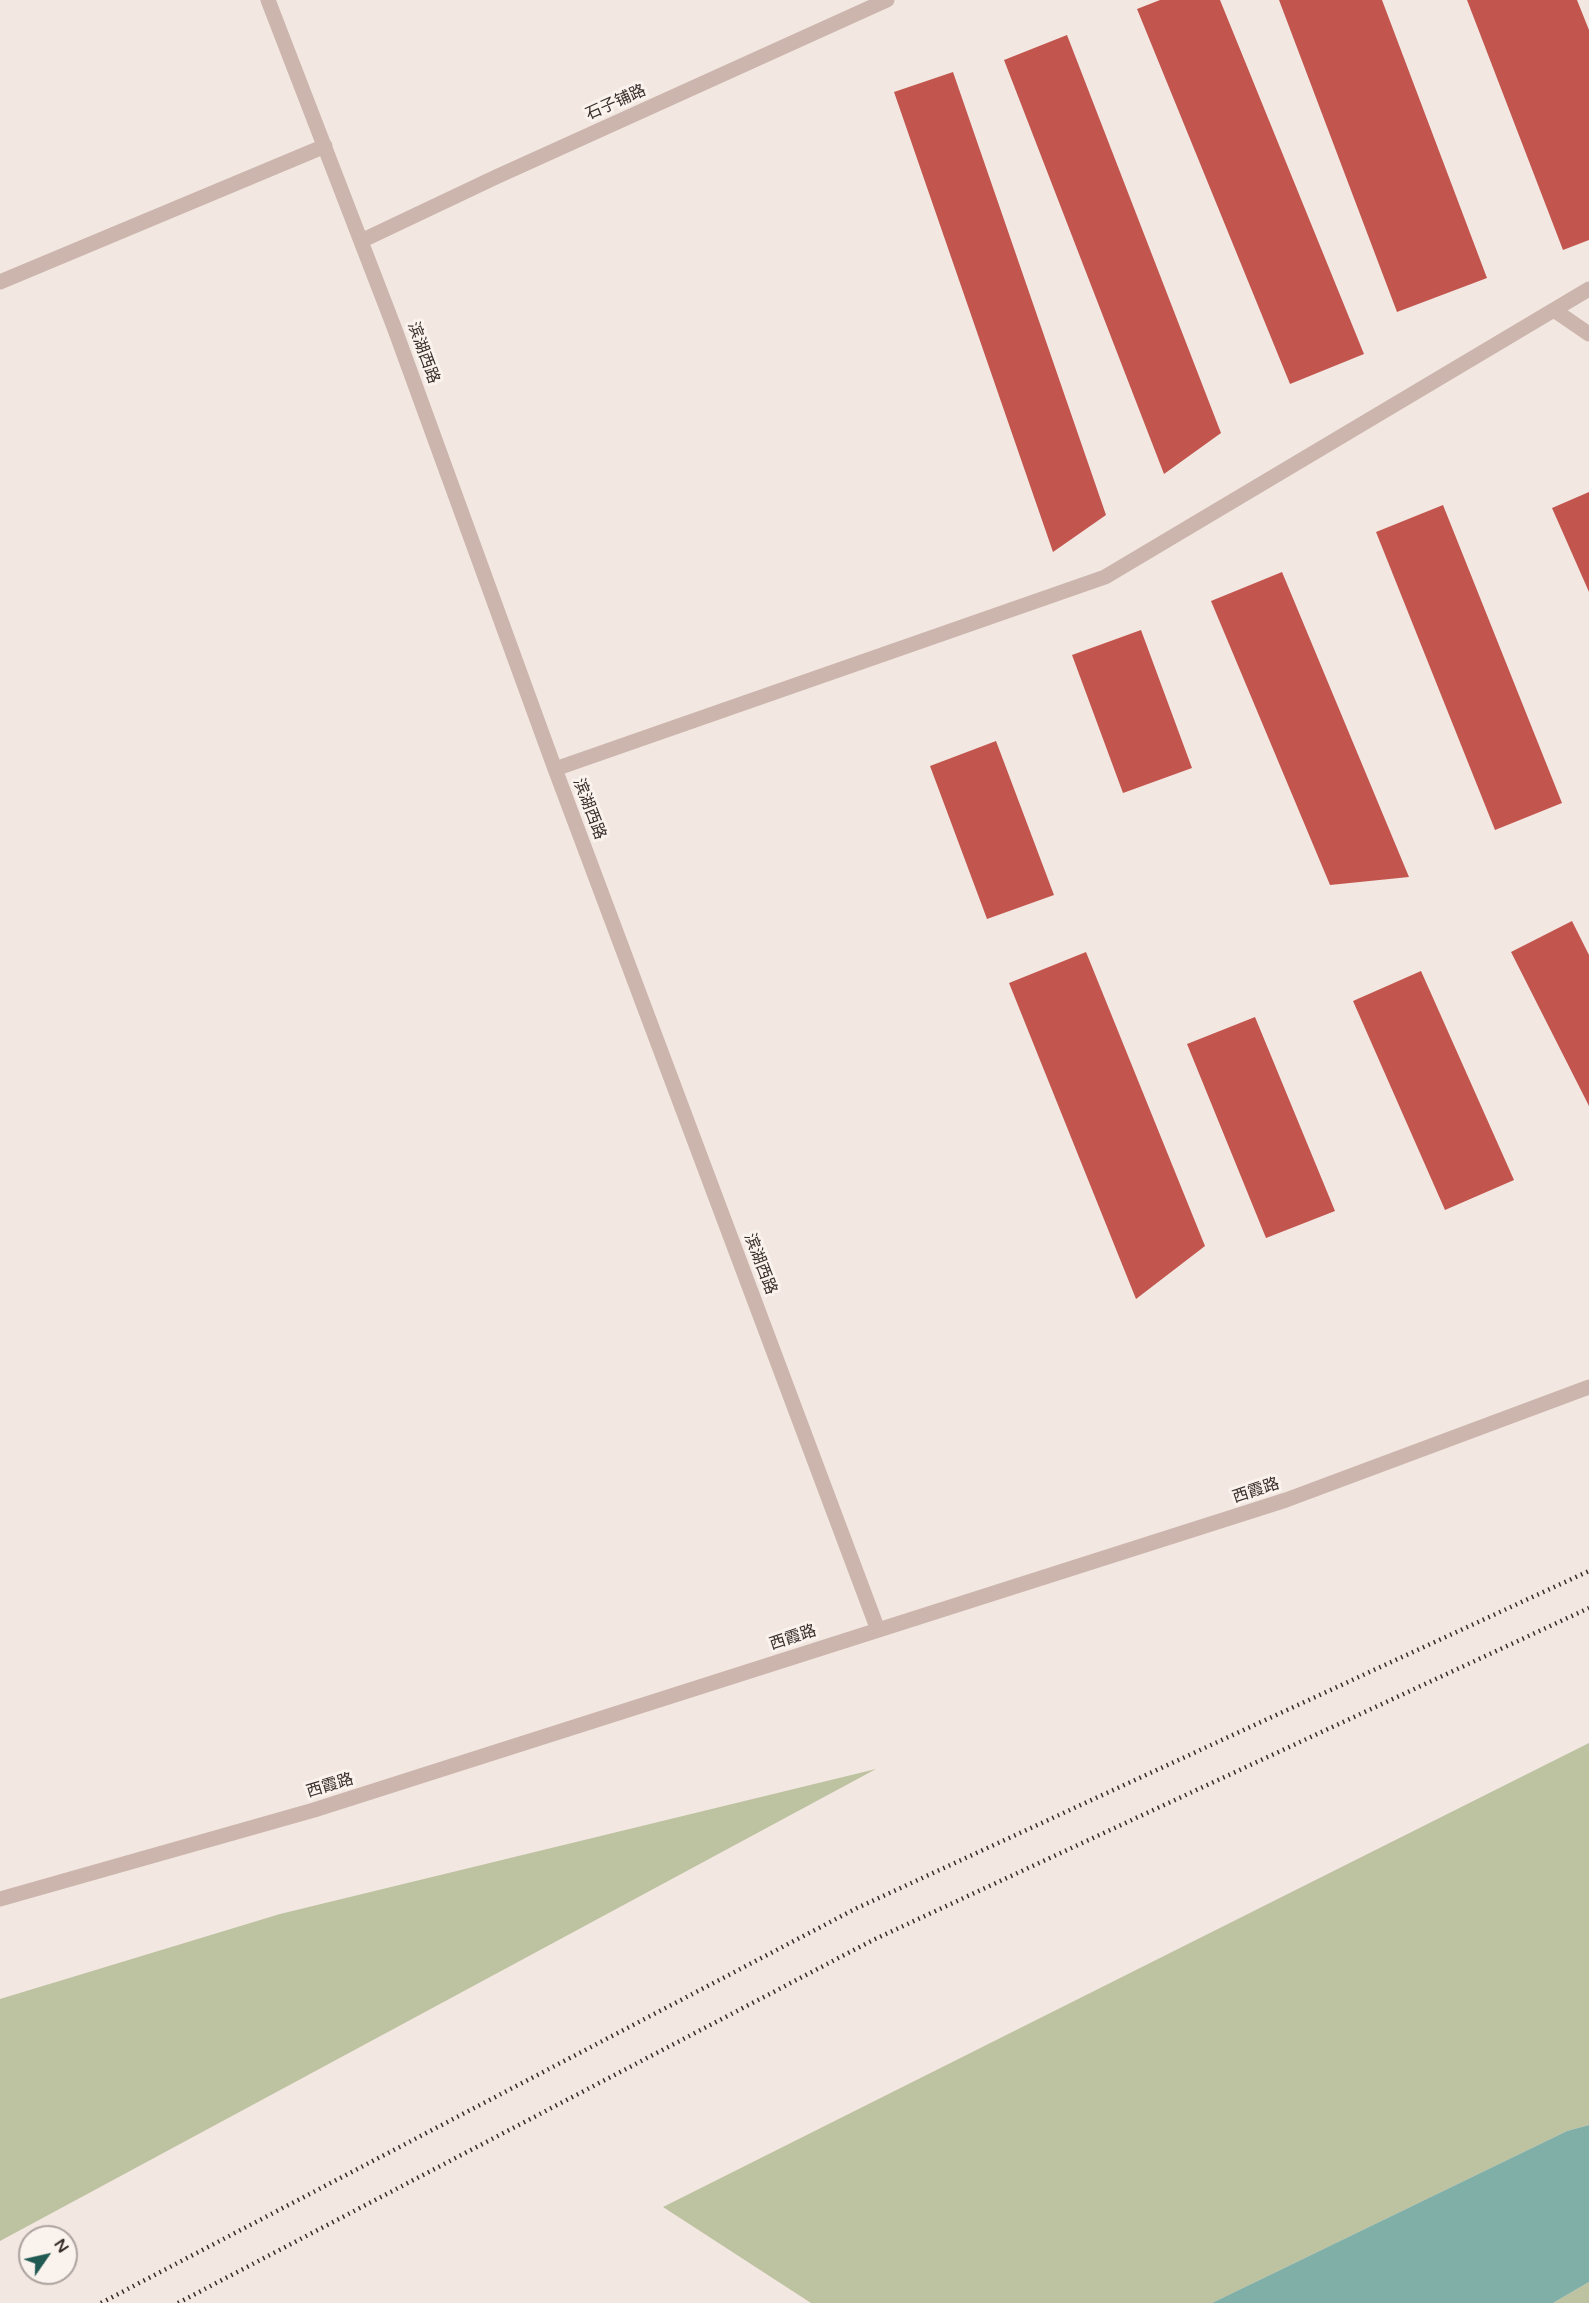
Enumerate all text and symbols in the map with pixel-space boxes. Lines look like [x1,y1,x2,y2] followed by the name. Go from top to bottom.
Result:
[583,81,649,125] street label: 石子铺路
[403,320,443,386] street label: 滨湖西路
[569,776,609,842] street label: 滨湖西路
[740,1231,780,1297] street label: 滨湖西路
[1230,1474,1282,1508] street label: 西霞路
[767,1621,819,1655] street label: 西霞路
[304,1770,356,1802] street label: 西霞路
[18,2225,78,2285] north arrow
[49,2235,73,2257] text: N

